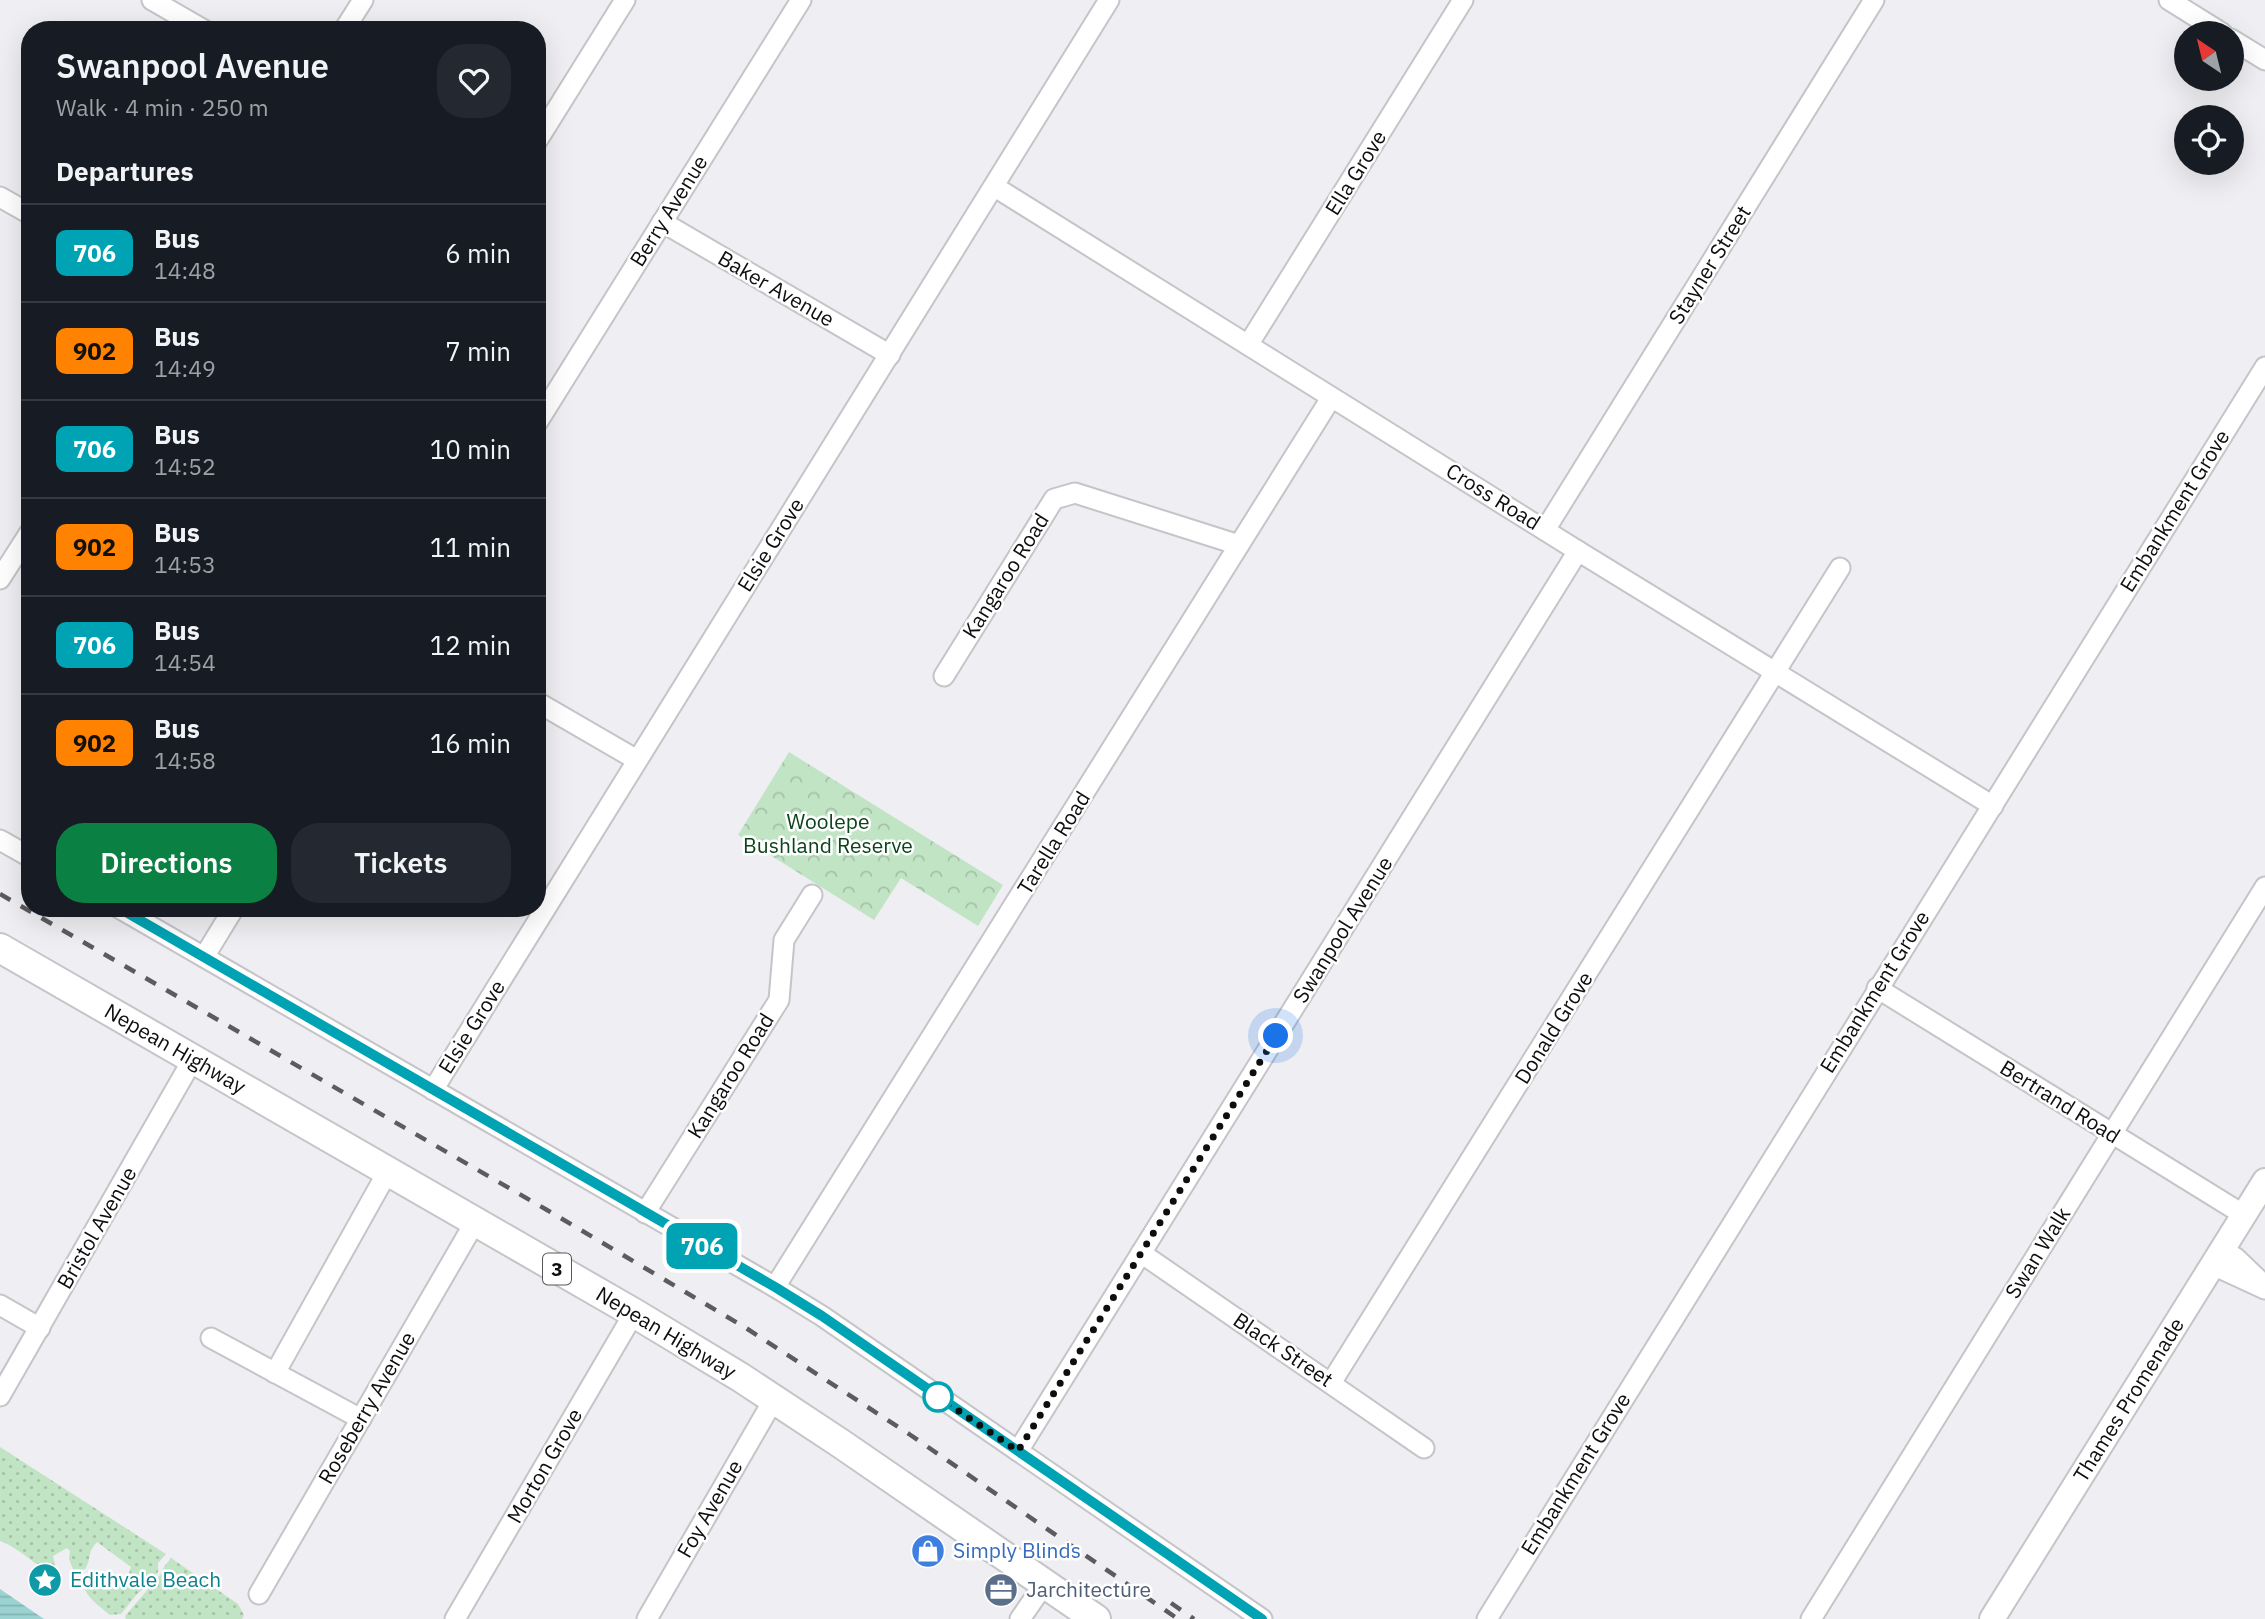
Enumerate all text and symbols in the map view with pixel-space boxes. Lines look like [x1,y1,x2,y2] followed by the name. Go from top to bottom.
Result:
[2174,21,2244,91] north arrow
[2174,21,2244,175] map controls
[56,44,329,87] text: Swanpool Avenue
[437,44,511,118] button: heart
[56,92,269,122] text: Walk · 4 min · 250 m
[2174,105,2244,175] button: locate
[1318,125,1392,220] street label: Ella Grove
[623,149,714,271] street label: Berry Avenue
[56,154,194,188] text: Departures
[1662,200,1757,329] street label: Stayner Street
[154,221,200,255] text: Bus
[445,236,511,270] text: 6 min
[73,237,116,269] text: 706
[713,244,840,333] street label: Baker Avenue
[154,255,216,285] text: 14:48
[154,319,200,353] text: Bus
[445,334,511,368] text: 7 min
[73,335,116,367] text: 902
[154,353,216,383] text: 14:49
[154,417,200,451] text: Bus
[2113,424,2235,597] street label: Embankment Grove
[430,432,511,466] text: 10 min
[73,433,116,465] text: 706
[154,451,216,481] text: 14:52
[1441,456,1546,536] street label: Cross Road
[730,492,810,597] street label: Elsie Grove
[955,508,1055,643] street label: Kangaroo Road
[154,515,200,549] text: Bus
[430,530,511,564] text: 11 min
[73,531,116,563] text: 902
[154,549,216,579] text: 14:53
[154,613,200,647] text: Bus
[430,628,511,662] text: 12 min
[73,629,116,661] text: 706
[154,647,216,677] text: 14:54
[154,711,200,745] text: Bus
[430,726,511,760] text: 16 min
[73,727,116,759] text: 902
[154,745,216,775] text: 14:58
[1010,786,1096,899] street label: Tarella Road
[743,807,913,859] park label: Woolepe Bushland Reserve
[56,823,277,903] button: Directions
[291,823,511,903] button: Tickets
[1286,851,1398,1008] street label: Swanpool Avenue
[1813,905,1935,1078] street label: Embankment Grove
[1508,966,1599,1089] street label: Donald Grove
[431,974,511,1079] street label: Elsie Grove
[100,996,252,1100] street label: Nepean Highway
[680,1008,780,1143] street label: Kangaroo Road
[1258,1018,1293,1053] your location
[1995,1053,2126,1149] street label: Bertrand Road
[50,1161,142,1294] street label: Bristol Avenue
[1998,1201,2076,1303] street label: Swan Walk
[662,1223,742,1269] line badge: 706
[680,1230,724,1262] text: 706
[543,1254,571,1284] road number: 3
[591,1279,742,1385] street label: Nepean Highway
[1228,1305,1339,1393] street label: Black Street
[2066,1312,2190,1487] street label: Thames Promenade
[311,1326,421,1489] street label: Roseberry Avenue
[923,1382,953,1412] unlabelled marker
[1514,1387,1636,1560] street label: Embankment Grove
[500,1403,588,1528] street label: Morton Grove
[670,1455,748,1562] street label: Foy Avenue
[909,1532,947,1570] shop icon: Simply Blinds
[953,1536,1081,1564] place label: Simply Blinds
[26,1561,64,1599] place icon: Edithvale Beach
[70,1565,221,1593] place label: Edithvale Beach
[982,1571,1020,1609] office icon: Jarchitecture
[1026,1575,1151,1603] place label: Jarchitecture

